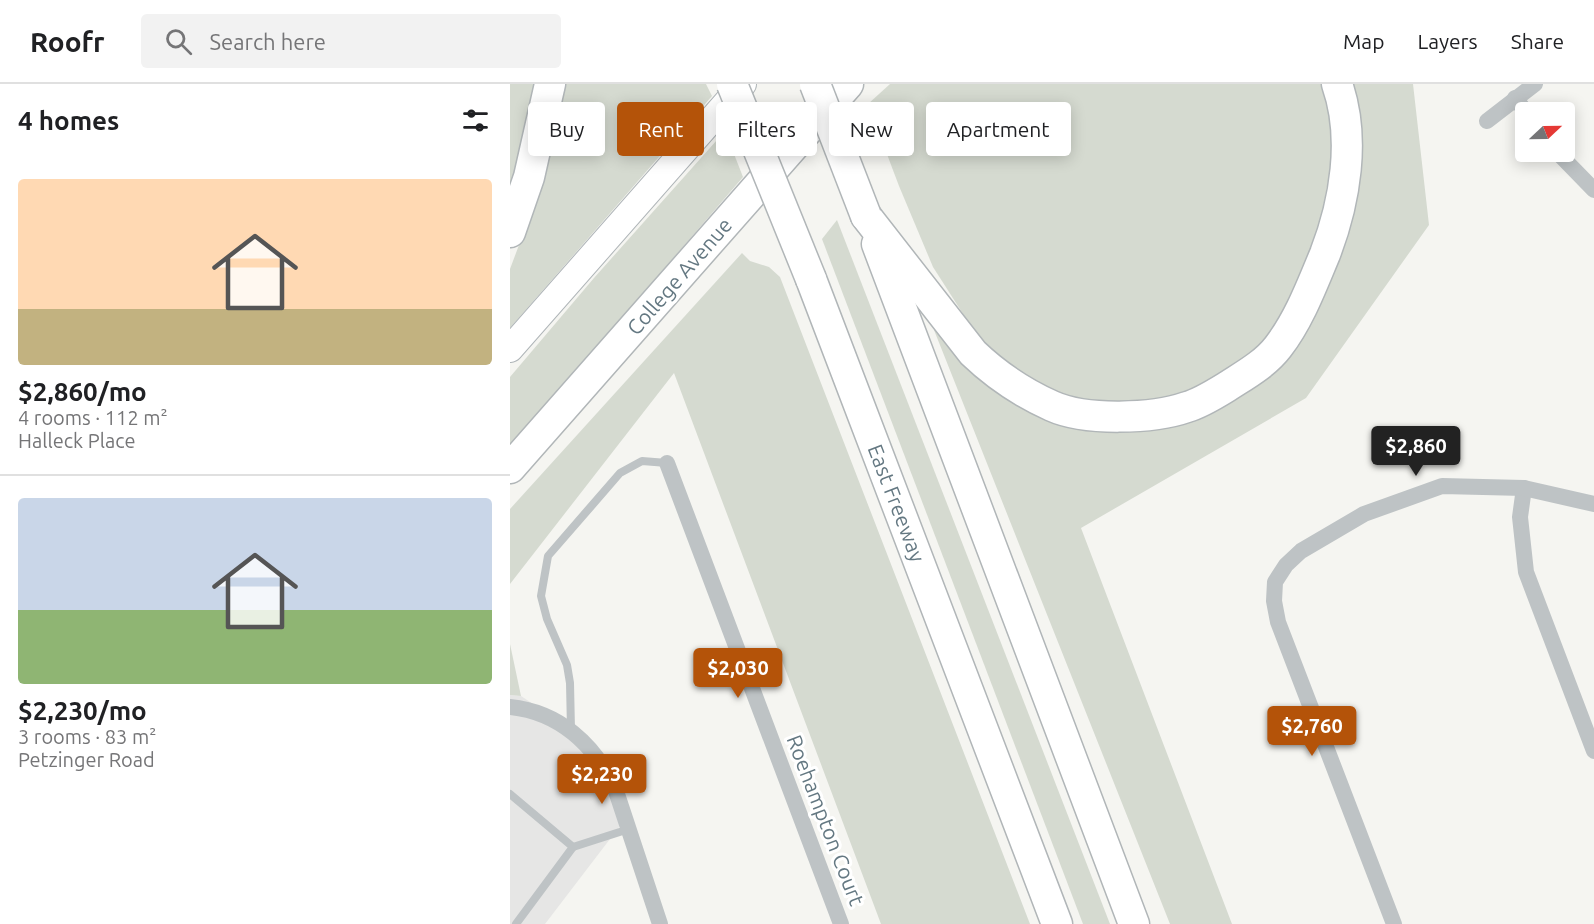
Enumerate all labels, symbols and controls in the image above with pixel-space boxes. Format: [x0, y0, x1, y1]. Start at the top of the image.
search box [141, 14, 561, 68]
icon: search [162, 25, 195, 58]
text: Roofr [30, 26, 105, 57]
text: Search here [210, 29, 326, 54]
text: Map [1343, 29, 1384, 53]
text: Layers [1417, 29, 1478, 53]
text: Share [1511, 29, 1564, 53]
chip: Buy [528, 102, 605, 156]
chip: Rent [617, 102, 704, 156]
chip: Filters [716, 102, 817, 156]
chip: New [829, 102, 914, 156]
chip: Apartment [926, 102, 1071, 156]
north arrow [1515, 102, 1575, 162]
map controls [1515, 102, 1575, 162]
icon: filters [459, 104, 492, 137]
text: 4 homes [18, 106, 119, 135]
street label: College Avenue [622, 213, 736, 339]
icon: home [201, 218, 309, 326]
text: $2,860/mo [18, 377, 147, 406]
text: 4 rooms · 112 m² [18, 406, 168, 429]
pin: $2,860 [1367, 426, 1465, 477]
text: Halleck Place [18, 429, 136, 452]
text: $2,860 [1385, 434, 1447, 457]
street label: East Freeway [864, 441, 930, 565]
icon: home [201, 537, 309, 645]
pin: $2,030 [689, 648, 787, 699]
text: $2,030 [707, 656, 769, 679]
text: $2,230/mo [18, 696, 147, 725]
pin: $2,760 [1263, 706, 1361, 757]
text: $2,760 [1281, 714, 1343, 737]
text: 3 rooms · 83 m² [18, 725, 156, 748]
street label: Roehampton Court [782, 731, 870, 909]
text: Petzinger Road [18, 748, 155, 771]
pin: $2,230 [553, 754, 651, 805]
text: $2,230 [571, 762, 633, 785]

